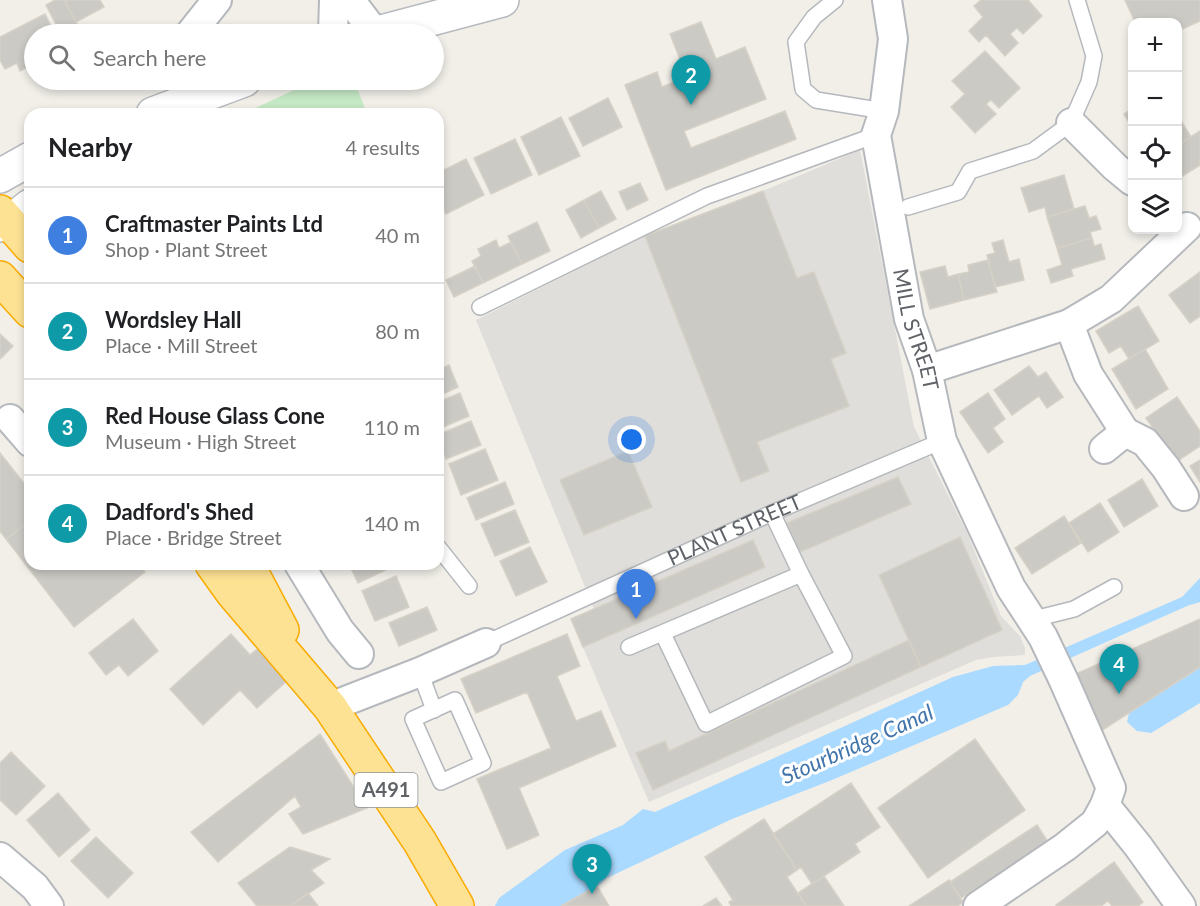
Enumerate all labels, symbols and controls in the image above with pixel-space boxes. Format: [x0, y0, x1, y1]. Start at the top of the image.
map controls [1128, 18, 1182, 234]
button: + [1128, 18, 1182, 72]
search box [24, 24, 444, 90]
icon: search [45, 41, 78, 74]
text: Search here [93, 44, 206, 71]
pin: 2 [672, 56, 710, 105]
button: − [1128, 72, 1182, 126]
button: locate [1128, 126, 1182, 180]
text: Nearby [48, 131, 133, 163]
text: 4 results [345, 135, 420, 159]
button: layers [1128, 180, 1182, 234]
text: Craftmaster Paints Ltd [105, 210, 323, 237]
text: 1 [62, 223, 73, 247]
text: 40 m [375, 223, 420, 247]
text: Shop · Plant Street [105, 237, 267, 261]
street label: MILL STREET [889, 266, 945, 393]
text: Wordsley Hall [105, 306, 242, 333]
text: 2 [62, 319, 73, 343]
text: 80 m [375, 319, 420, 343]
text: Place · Mill Street [105, 333, 257, 357]
text: Red House Glass Cone [105, 402, 325, 429]
text: 3 [62, 415, 73, 439]
text: 110 m [364, 415, 420, 439]
your location [617, 425, 646, 454]
text: Museum · High Street [105, 429, 296, 453]
street label: PLANT STREET [663, 488, 805, 570]
text: Dadford's Shed [105, 498, 254, 525]
text: 4 [62, 511, 73, 535]
text: 140 m [364, 511, 420, 535]
text: Place · Bridge Street [105, 525, 282, 549]
pin: 1 [616, 570, 656, 619]
pin: 4 [1100, 644, 1138, 694]
water label: Stourbridge Canal [777, 698, 937, 789]
road number: A491 [354, 773, 418, 807]
pin: 3 [572, 844, 612, 894]

